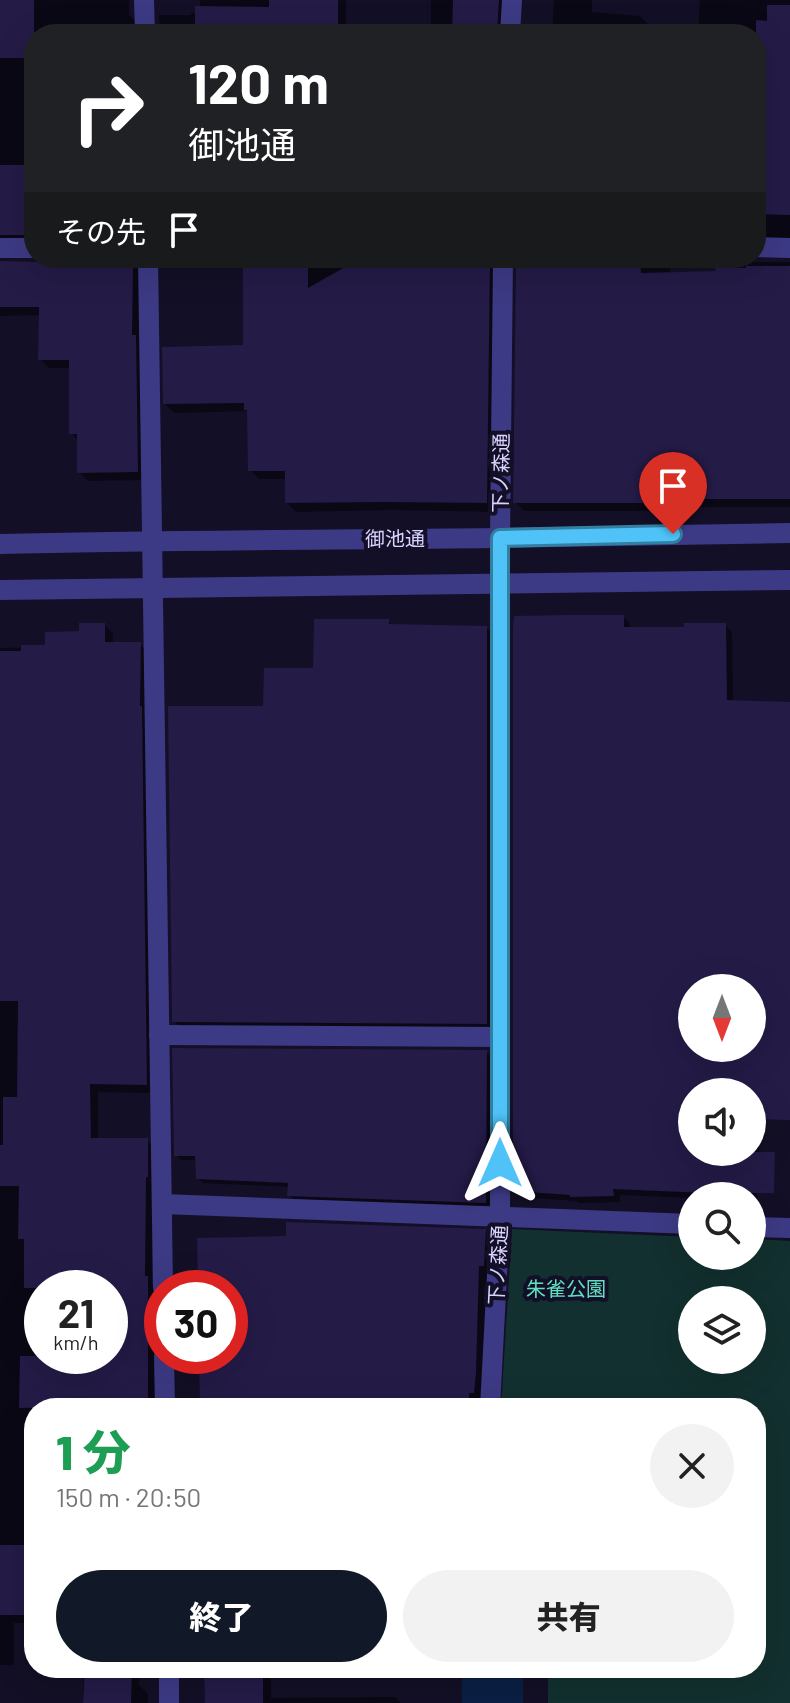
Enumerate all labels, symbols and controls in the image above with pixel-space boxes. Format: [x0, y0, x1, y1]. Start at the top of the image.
text: 120 m [188, 48, 329, 115]
icon: right [56, 56, 160, 160]
text: 御池通 [188, 122, 296, 165]
icon: arrive [162, 208, 206, 252]
text: その先 [56, 213, 146, 249]
street label: 下ノ森通 [487, 433, 513, 513]
pin [639, 452, 707, 534]
icon: arrive [651, 464, 695, 508]
street label: 御池通 [365, 526, 425, 550]
north arrow [678, 974, 766, 1062]
map controls [678, 974, 766, 1374]
button: sound [678, 1078, 766, 1166]
position arrow [458, 1121, 542, 1205]
button: search [678, 1182, 766, 1270]
street label: 下ノ森通 [483, 1224, 511, 1306]
speed limit sign: 30 [144, 1270, 248, 1374]
park label: 朱雀公園 [526, 1276, 606, 1300]
button: layers [678, 1286, 766, 1374]
text: 21 [58, 1288, 94, 1336]
text: km/h [53, 1330, 99, 1354]
text: 1 分 [56, 1422, 131, 1480]
button: close [650, 1424, 734, 1508]
text: 150 m · 20:50 [56, 1481, 201, 1512]
button: 終了 [56, 1570, 387, 1662]
button: 共有 [403, 1570, 734, 1662]

